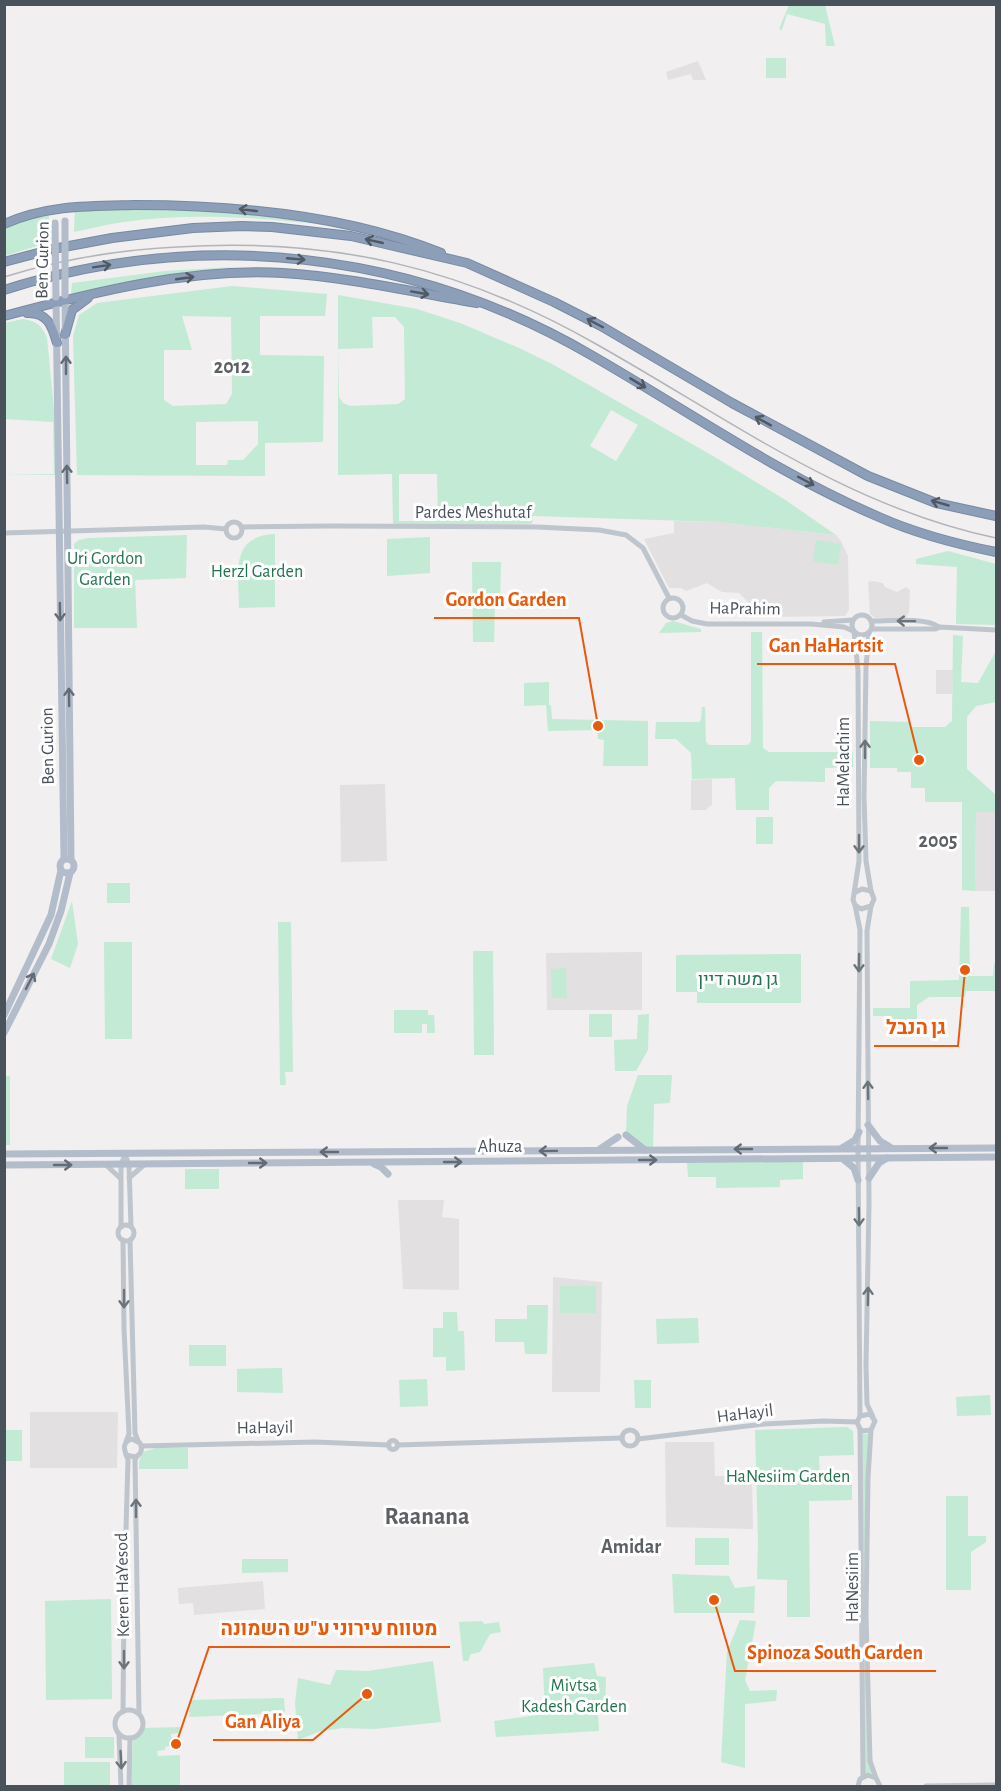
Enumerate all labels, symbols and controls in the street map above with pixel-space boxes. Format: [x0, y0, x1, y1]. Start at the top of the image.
one-way arrow [239, 204, 259, 215]
street label: Ben Gurion [33, 221, 53, 299]
one-way arrow [364, 235, 384, 246]
one-way arrow [286, 254, 306, 265]
one-way arrow [92, 261, 111, 272]
one-way arrow [175, 272, 194, 283]
one-way arrow [410, 288, 430, 299]
one-way arrow [586, 316, 604, 328]
one-way arrow [60, 355, 72, 375]
district label: 2012 [214, 357, 250, 377]
one-way arrow [629, 377, 646, 389]
one-way arrow [755, 414, 772, 426]
one-way arrow [61, 464, 73, 484]
one-way arrow [797, 475, 814, 487]
one-way arrow [930, 497, 949, 508]
street label: Pardes Meshutaf [415, 504, 533, 522]
park label: Uri Gordon Garden [67, 550, 143, 589]
park label: Herzl Garden [211, 563, 303, 581]
callout: Gordon Garden [434, 580, 579, 618]
text: Gordon Garden [446, 590, 567, 610]
street label: HaPrahim [709, 599, 781, 619]
one-way arrow [54, 602, 66, 622]
one-way arrow [896, 615, 916, 627]
callout: Gan HaHartsit [757, 626, 895, 664]
text: Gan HaHartsit [769, 636, 883, 656]
one-way arrow [63, 687, 75, 707]
street label: Ben Gurion [38, 707, 58, 785]
street label: HaMelachim [835, 717, 853, 807]
one-way arrow [859, 740, 871, 760]
district label: 2005 [919, 831, 957, 851]
one-way arrow [853, 834, 865, 854]
one-way arrow [853, 952, 865, 972]
park label: גן משה דיין [698, 971, 778, 989]
one-way arrow [25, 972, 37, 990]
callout: גן הנבל [874, 1008, 958, 1046]
text: גן הנבל [886, 1018, 946, 1038]
one-way arrow [862, 1080, 874, 1100]
street label: Ahuza [478, 1138, 522, 1156]
one-way arrow [929, 1142, 949, 1154]
one-way arrow [734, 1143, 754, 1155]
one-way arrow [539, 1145, 559, 1156]
one-way arrow [319, 1146, 339, 1158]
one-way arrow [637, 1154, 657, 1166]
one-way arrow [442, 1156, 462, 1168]
one-way arrow [247, 1157, 267, 1169]
one-way arrow [52, 1159, 72, 1171]
one-way arrow [853, 1206, 865, 1226]
one-way arrow [862, 1287, 873, 1307]
one-way arrow [118, 1288, 129, 1308]
street label: HaHayil [716, 1402, 774, 1426]
street label: HaHayil [236, 1419, 294, 1437]
park label: HaNesiim Garden [726, 1468, 850, 1486]
one-way arrow [130, 1499, 141, 1519]
district label: Raanana [384, 1505, 470, 1529]
street label: Keren HaYesod [113, 1532, 133, 1638]
district label: Amidar [601, 1537, 661, 1557]
street label: HaNesiim [844, 1552, 862, 1622]
callout: מטווח עירוני ע"ש השמונה [209, 1609, 450, 1647]
text: מטווח עירוני ע"ש השמונה [221, 1619, 437, 1639]
callout: Spinoza South Garden [735, 1633, 936, 1671]
text: Spinoza South Garden [747, 1643, 923, 1663]
one-way arrow [118, 1650, 130, 1670]
park label: Mivtsa Kadesh Garden [521, 1677, 627, 1716]
callout: Gan Aliya [213, 1702, 313, 1740]
text: Gan Aliya [225, 1712, 301, 1732]
one-way arrow [115, 1750, 126, 1770]

